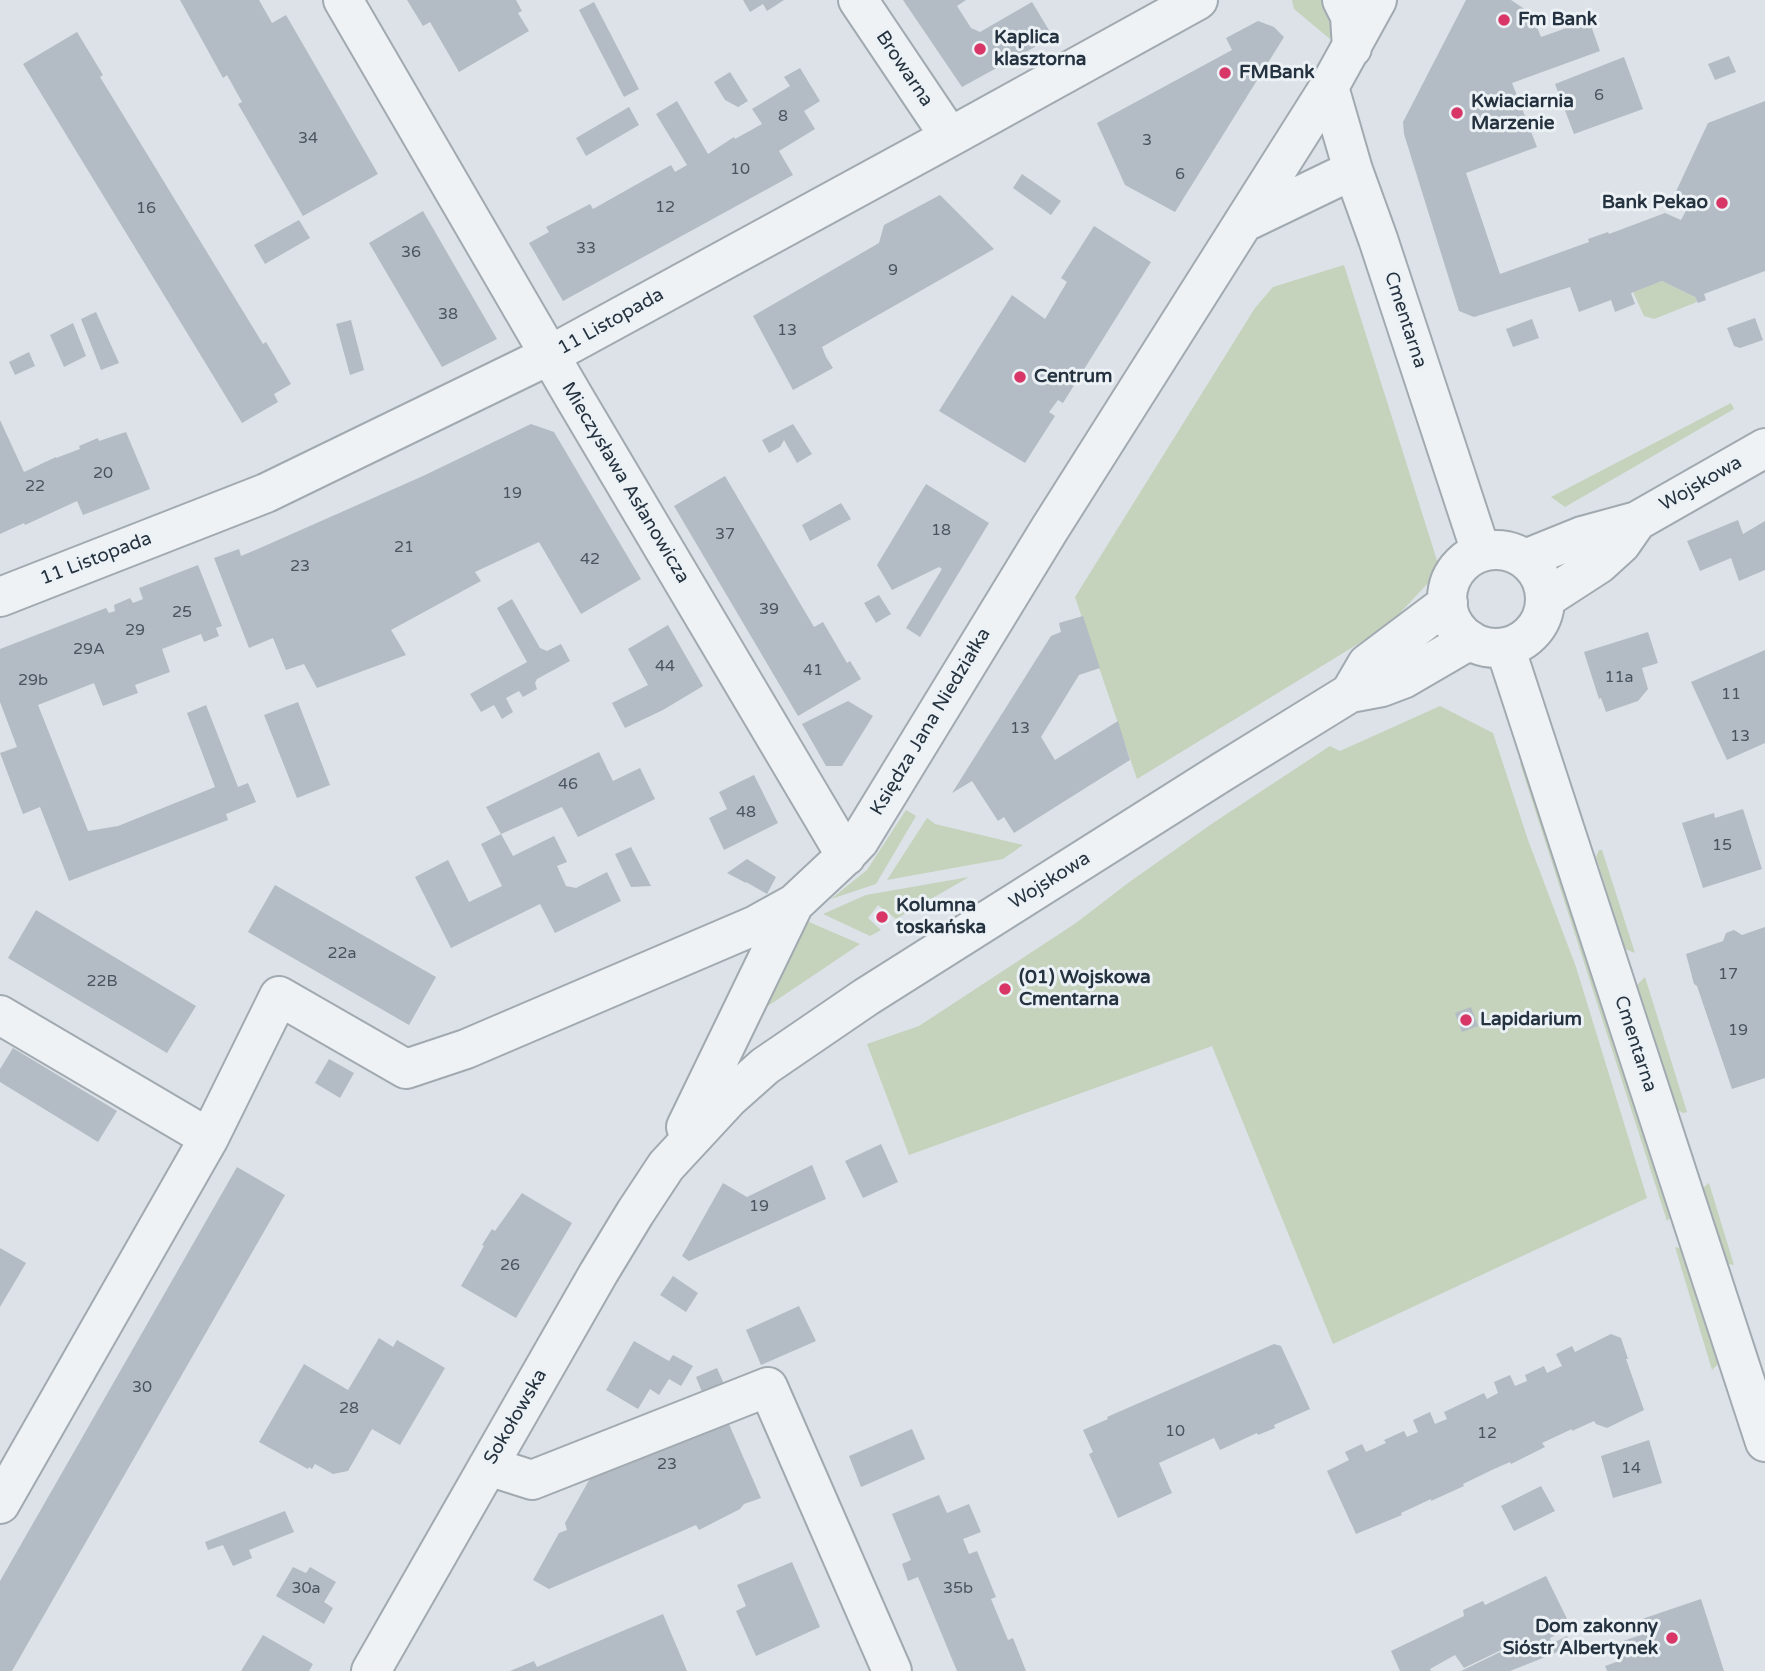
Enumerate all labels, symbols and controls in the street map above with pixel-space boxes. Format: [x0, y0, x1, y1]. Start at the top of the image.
place label: Fm Bank [1518, 9, 1597, 31]
marker: Fm Bank [1496, 12, 1512, 28]
street label: Browarna [870, 27, 938, 111]
place label: Kaplica klasztorna [994, 27, 1087, 71]
marker: Kaplica klasztorna [972, 41, 988, 57]
place label: FMBank [1239, 62, 1315, 84]
marker: FMBank [1217, 65, 1233, 81]
house number: 6 [1594, 86, 1604, 106]
place label: Kwiaciarnia Marzenie [1471, 91, 1574, 135]
marker: Kwiaciarnia Marzenie [1449, 105, 1465, 121]
house number: 8 [778, 107, 788, 127]
house number: 34 [298, 129, 318, 149]
house number: 3 [1142, 131, 1152, 151]
house number: 10 [730, 160, 750, 180]
house number: 6 [1175, 165, 1185, 185]
place label: Bank Pekao [1602, 192, 1708, 214]
marker: Bank Pekao [1714, 195, 1730, 211]
house number: 12 [655, 198, 675, 218]
house number: 16 [136, 199, 156, 219]
house number: 33 [576, 239, 596, 259]
house number: 36 [401, 243, 421, 263]
house number: 9 [888, 261, 898, 281]
street label: Cmentarna [1379, 269, 1431, 371]
street label: 11 Listopada [554, 284, 668, 360]
house number: 38 [438, 305, 458, 325]
house number: 13 [777, 321, 797, 341]
place label: Centrum [1034, 366, 1113, 388]
marker: Centrum [1012, 369, 1028, 385]
street label: Mieczysława Asłanowicza [556, 378, 694, 588]
street label: Wojskowa [1656, 451, 1746, 517]
house number: 20 [93, 464, 113, 484]
house number: 22 [25, 477, 45, 497]
house number: 19 [502, 484, 522, 504]
house number: 18 [931, 521, 951, 541]
house number: 37 [715, 525, 735, 545]
street label: 11 Listopada [37, 527, 155, 591]
house number: 21 [394, 538, 414, 558]
house number: 42 [580, 550, 600, 570]
house number: 23 [290, 557, 310, 577]
house number: 39 [759, 600, 779, 620]
house number: 25 [172, 603, 192, 623]
house number: 29 [125, 621, 145, 641]
street label: Księdza Jana Niedziałka [866, 624, 996, 820]
house number: 29A [73, 640, 105, 660]
house number: 44 [655, 657, 675, 677]
house number: 41 [803, 661, 823, 681]
house number: 11a [1604, 668, 1634, 688]
house number: 29b [18, 671, 48, 691]
house number: 11 [1721, 685, 1741, 705]
house number: 13 [1010, 719, 1030, 739]
house number: 13 [1730, 727, 1750, 747]
house number: 46 [558, 775, 578, 795]
house number: 48 [736, 803, 756, 823]
house number: 15 [1712, 836, 1732, 856]
street label: Wojskowa [1005, 847, 1095, 915]
place label: Kolumna toskańska [896, 895, 986, 939]
marker: Kolumna toskańska [874, 909, 890, 925]
house number: 22a [327, 944, 357, 964]
house number: 17 [1718, 965, 1738, 985]
place label: (01) Wojskowa Cmentarna [1019, 967, 1151, 1011]
house number: 22B [86, 972, 118, 992]
marker: (01) Wojskowa Cmentarna [997, 981, 1013, 997]
street label: Cmentarna [1609, 993, 1661, 1095]
place label: Lapidarium [1480, 1009, 1582, 1031]
marker: Lapidarium [1458, 1012, 1474, 1028]
house number: 19 [1728, 1021, 1748, 1041]
house number: 19 [749, 1197, 769, 1217]
house number: 26 [500, 1256, 520, 1276]
street label: Sokołowska [480, 1365, 552, 1469]
house number: 30 [132, 1378, 152, 1398]
house number: 28 [339, 1399, 359, 1419]
house number: 10 [1165, 1422, 1185, 1442]
house number: 12 [1477, 1424, 1497, 1444]
house number: 23 [657, 1455, 677, 1475]
house number: 14 [1621, 1459, 1641, 1479]
house number: 30a [291, 1579, 321, 1599]
house number: 35b [943, 1579, 973, 1599]
place label: Dom zakonny Sióstr Albertynek [1503, 1616, 1658, 1660]
marker: Dom zakonny Sióstr Albertynek [1664, 1630, 1680, 1646]

